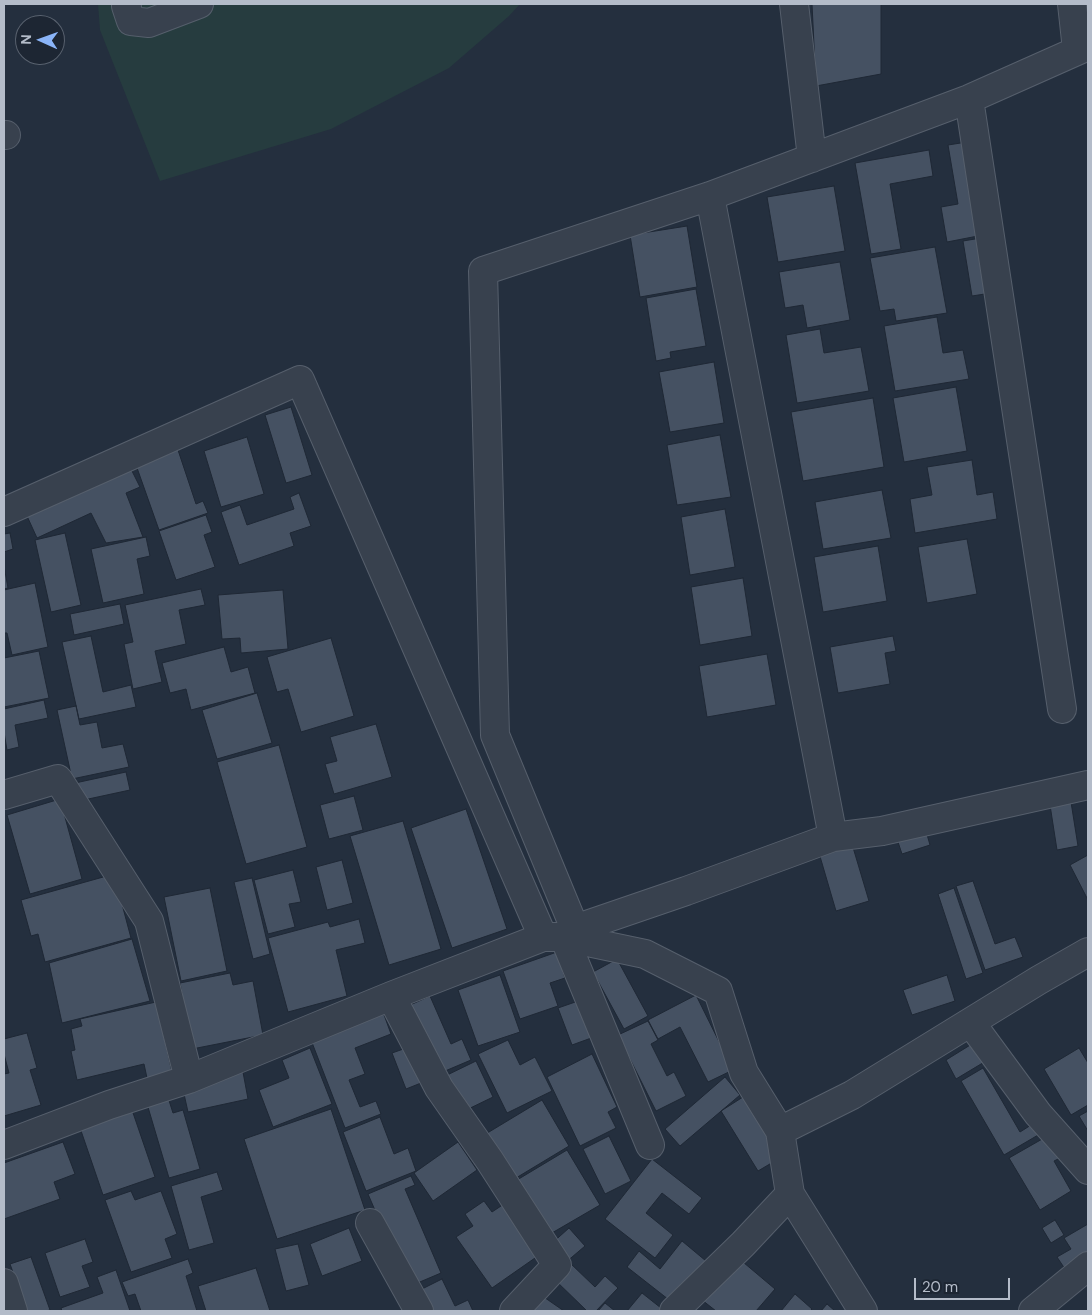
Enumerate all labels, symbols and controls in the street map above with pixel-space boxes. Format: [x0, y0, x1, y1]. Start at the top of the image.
north arrow [15, 15, 65, 65]
text: N [17, 34, 35, 45]
scale bar [917, 1268, 1013, 1300]
text: 20 m [922, 1277, 958, 1297]

